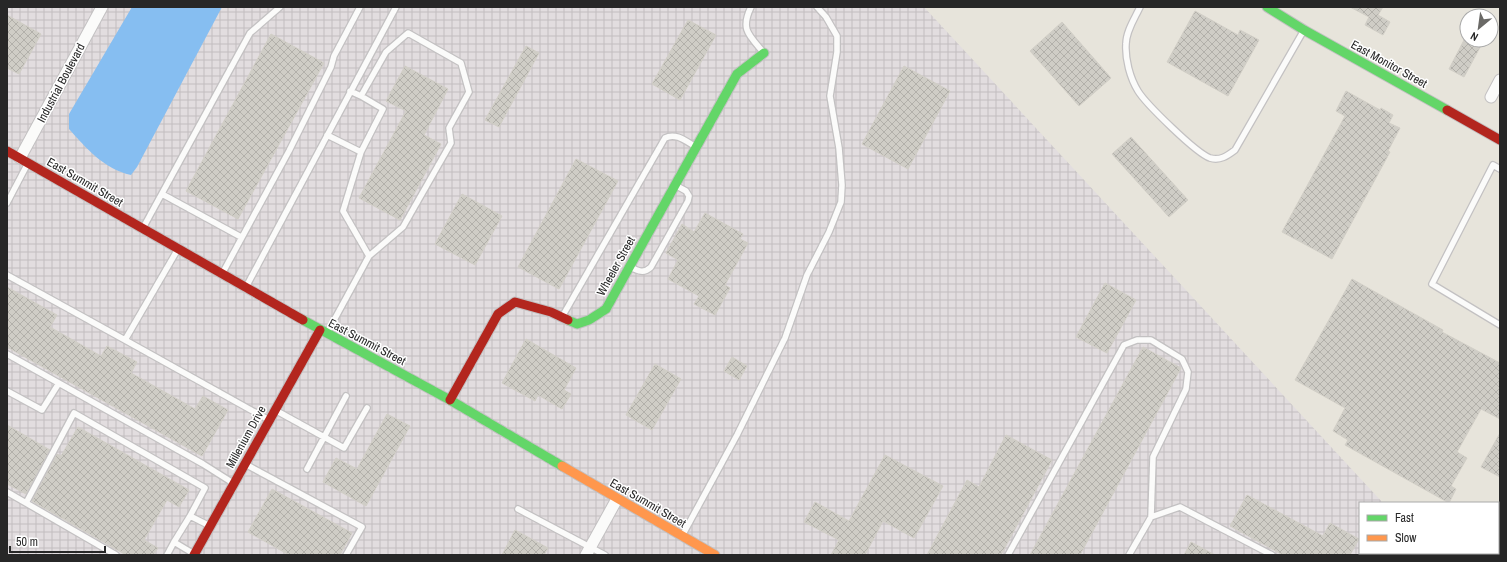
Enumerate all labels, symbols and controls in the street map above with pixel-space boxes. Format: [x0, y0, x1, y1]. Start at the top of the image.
north arrow [1459, 8, 1499, 48]
text: N [1468, 29, 1480, 44]
street label: East Monitor Street [1348, 36, 1430, 92]
street label: Industrial Boulevard [33, 41, 89, 125]
street label: East Summit Street [44, 154, 126, 210]
street label: Wheeler Street [593, 233, 639, 299]
street label: East Summit Street [326, 315, 409, 369]
street label: Millenium Drive [222, 403, 270, 471]
street label: East Summit Street [607, 475, 689, 531]
legend [1359, 502, 1499, 554]
text: Fast [1395, 510, 1414, 526]
scale bar [10, 528, 105, 554]
text: Slow [1395, 530, 1417, 546]
text: 50 m [16, 534, 38, 550]

